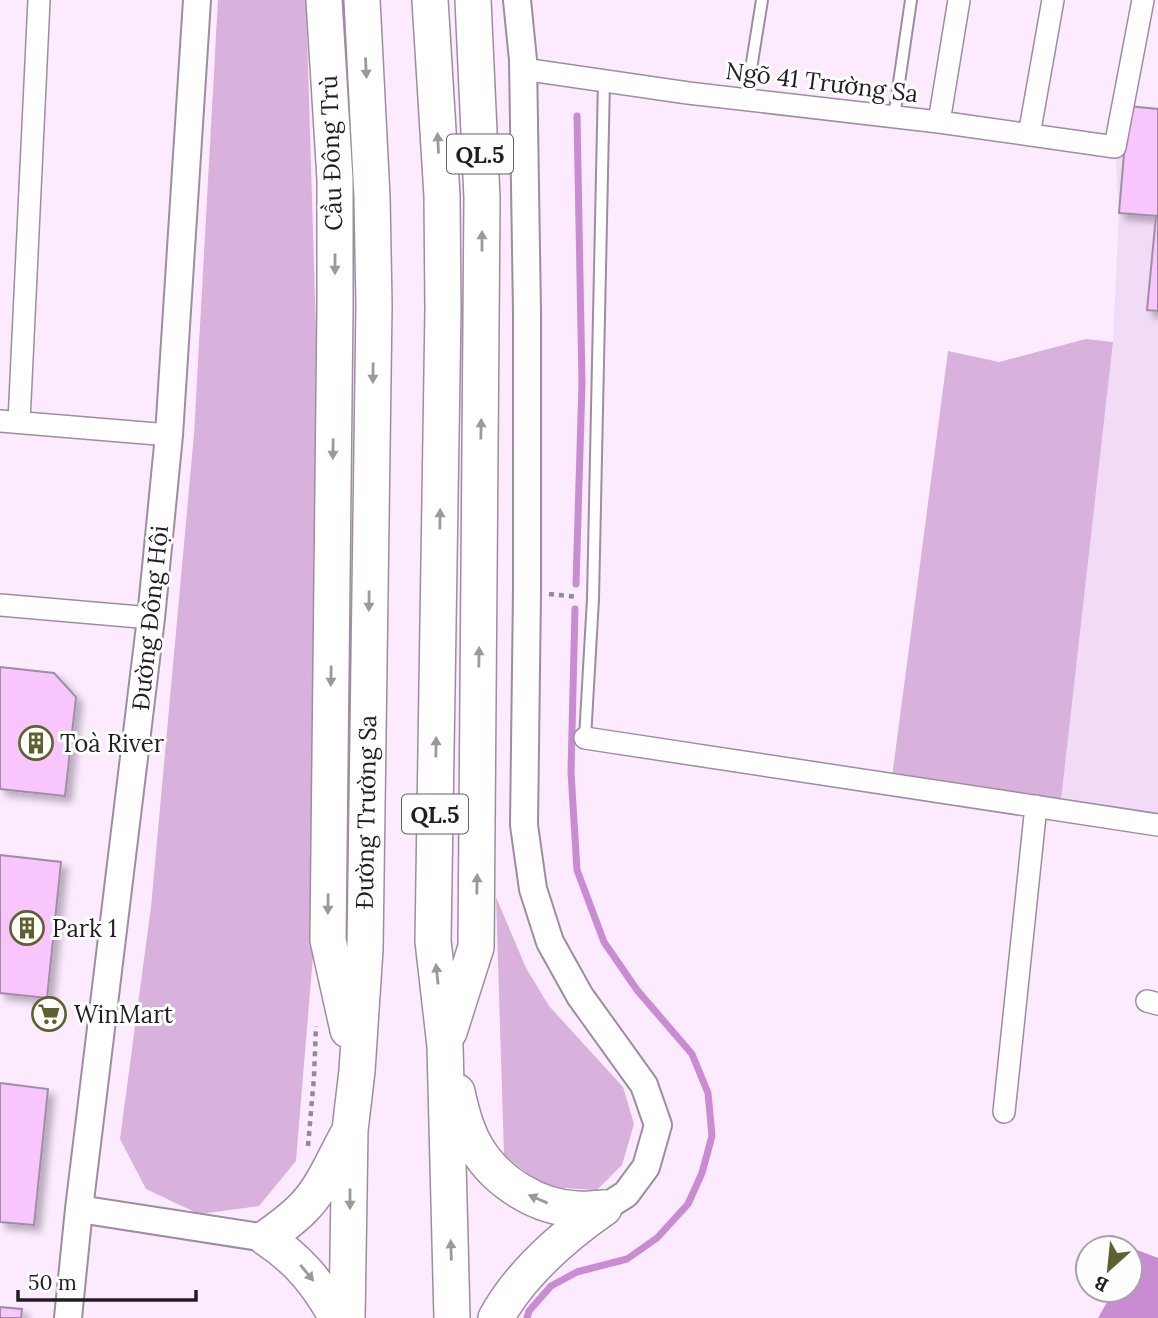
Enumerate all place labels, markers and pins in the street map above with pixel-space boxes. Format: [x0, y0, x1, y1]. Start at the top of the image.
building icon: Toà River [17, 724, 55, 762]
place label: Toà River [60, 728, 165, 759]
building icon: Park 1 [8, 909, 46, 947]
place label: Park 1 [52, 913, 117, 944]
supermarket icon: WinMart [30, 995, 68, 1033]
place label: WinMart [74, 999, 174, 1030]

